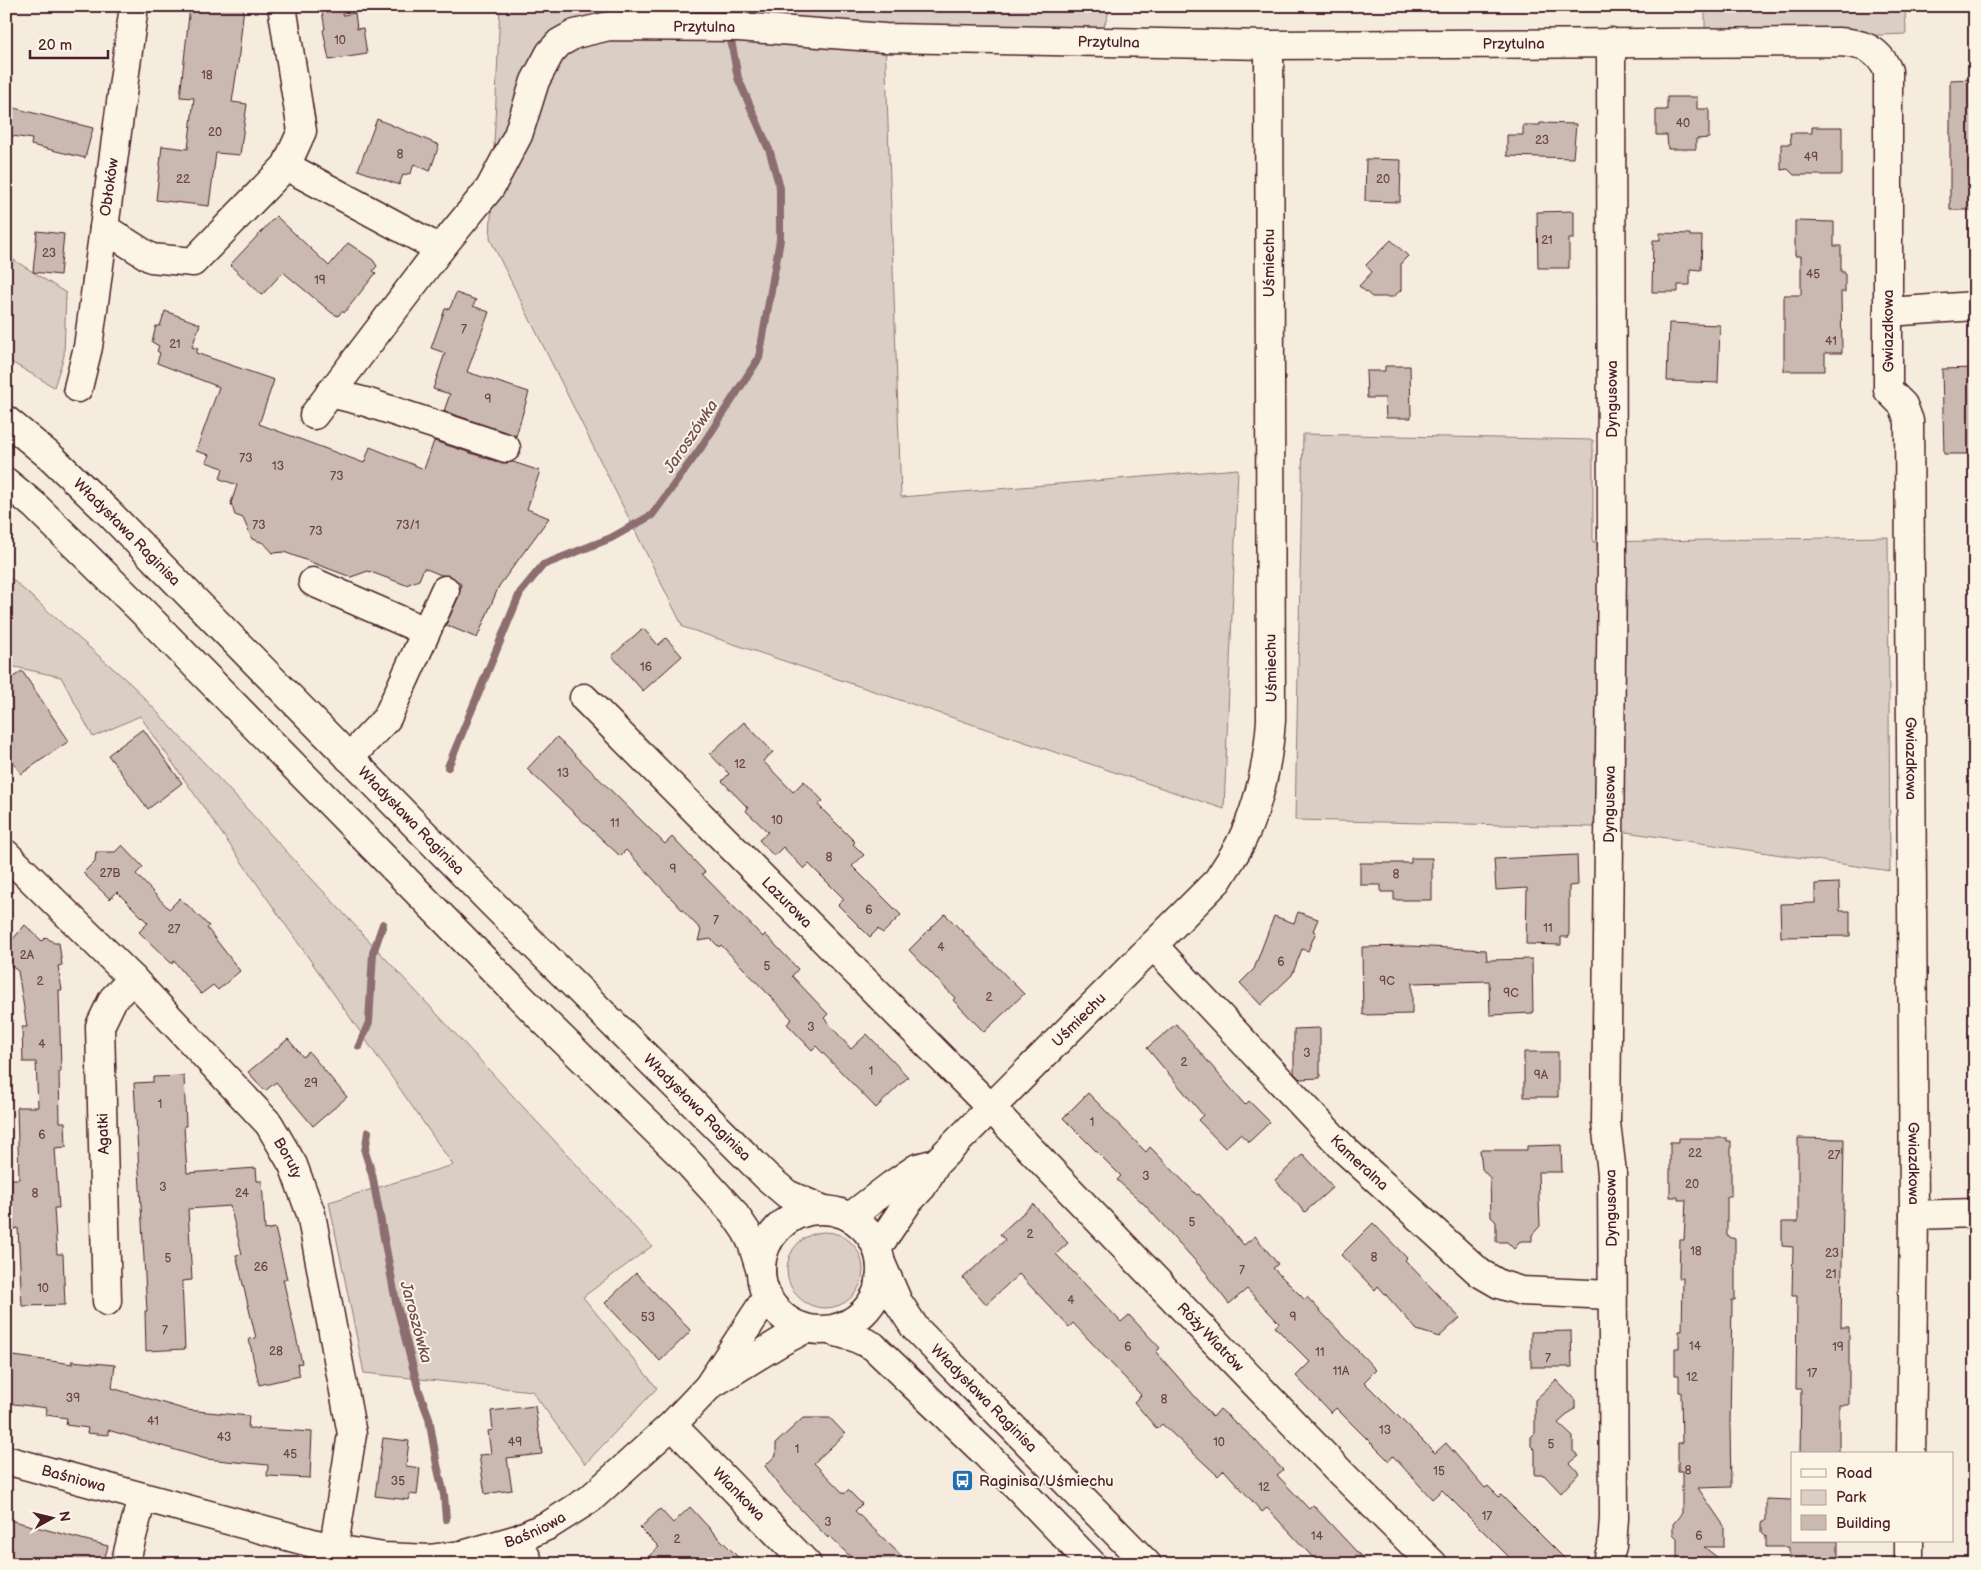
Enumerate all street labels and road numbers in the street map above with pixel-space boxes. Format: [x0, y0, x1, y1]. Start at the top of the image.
street label: Przytulna [673, 17, 735, 37]
street label: Przytulna [1077, 33, 1140, 53]
street label: Przytulna [1482, 35, 1545, 54]
street label: Obłoków [96, 157, 123, 217]
street label: Uśmiechu [1260, 229, 1279, 297]
street label: Gwiazdkowa [1879, 290, 1898, 372]
street label: Dyngusowa [1603, 360, 1622, 438]
street label: Władysława Raginisa [69, 475, 184, 590]
street label: Uśmiechu [1261, 633, 1282, 703]
street label: Gwiazdkowa [1901, 717, 1920, 800]
street label: Władysława Raginisa [353, 763, 468, 879]
street label: Dyngusowa [1600, 765, 1620, 843]
street label: Lazurowa [757, 873, 816, 932]
street label: Uśmiechu [1048, 989, 1110, 1051]
street label: Władysława Raginisa [639, 1050, 755, 1165]
street label: Agatki [93, 1113, 114, 1155]
street label: Gwiazdkowa [1903, 1122, 1923, 1205]
street label: Kameralna [1326, 1131, 1392, 1195]
street label: Boruty [269, 1134, 306, 1181]
street label: Dyngusowa [1601, 1169, 1622, 1247]
street label: Róży Wiatrów [1173, 1299, 1248, 1376]
street label: Władysława Raginisa [926, 1340, 1041, 1457]
street label: Baśniowa [39, 1461, 108, 1497]
street label: Wiankowa [708, 1463, 769, 1525]
street label: Baśniowa [502, 1508, 570, 1553]

